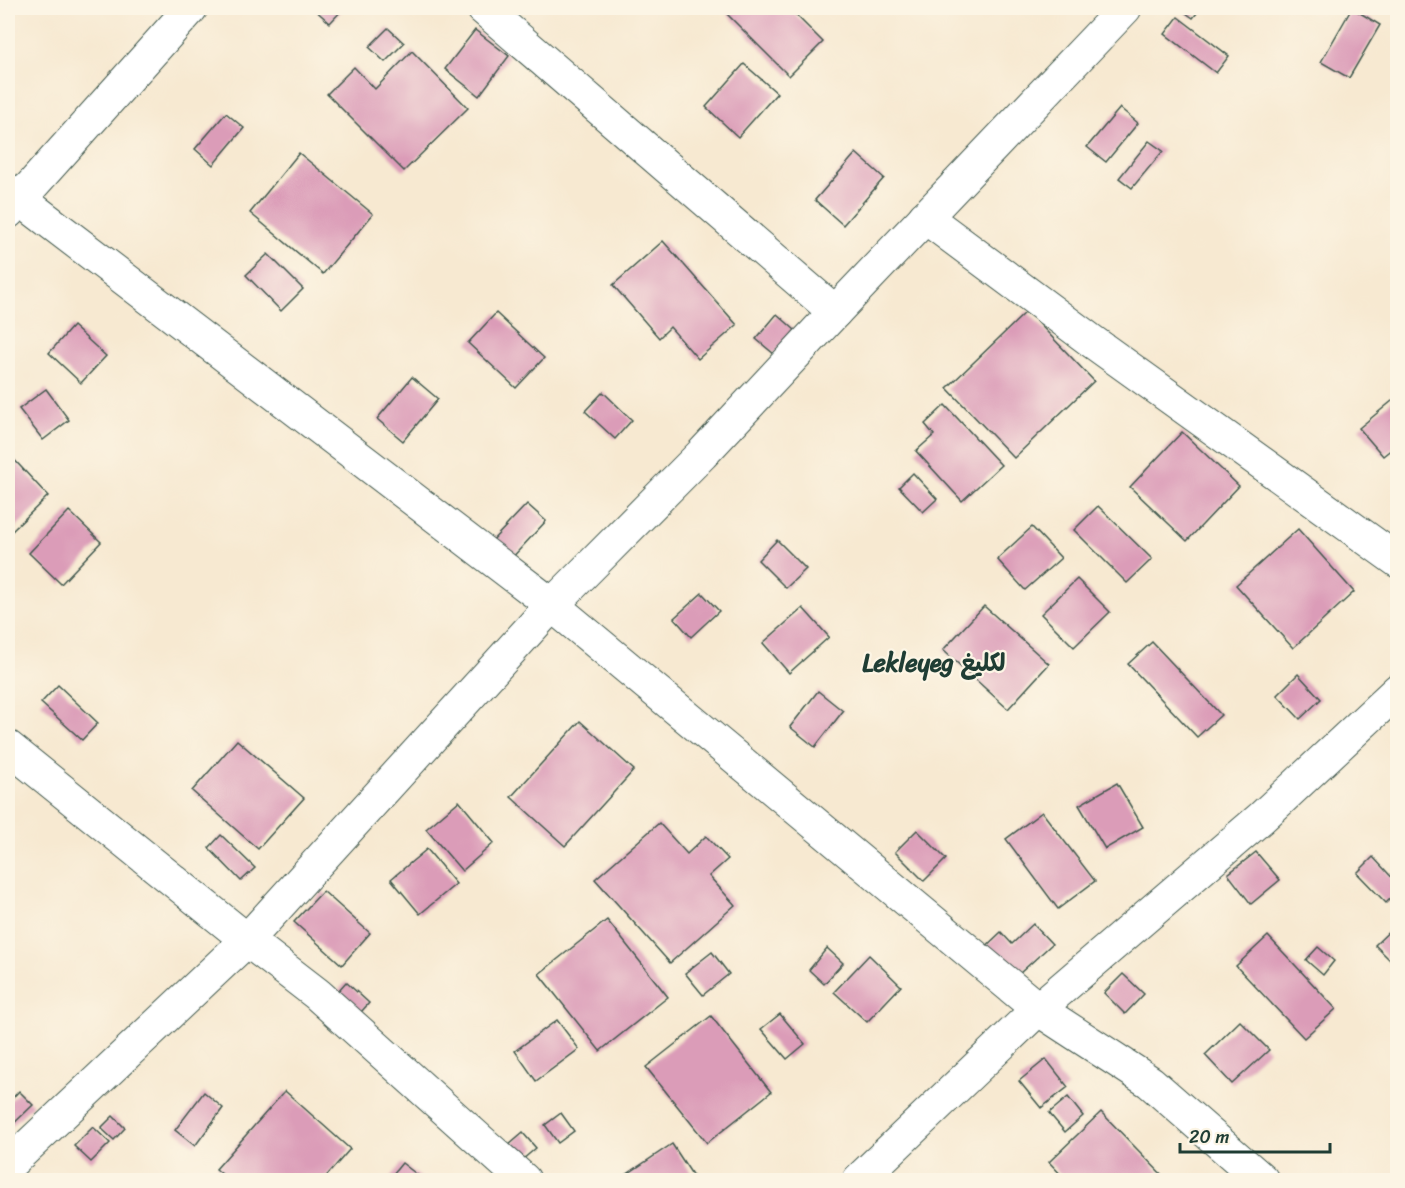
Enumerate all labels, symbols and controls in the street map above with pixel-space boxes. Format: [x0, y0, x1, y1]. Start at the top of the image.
district label: Lekleyeg لكليغ [862, 642, 1006, 684]
scale bar [1180, 1116, 1330, 1154]
text: 20 m [1189, 1121, 1229, 1153]

